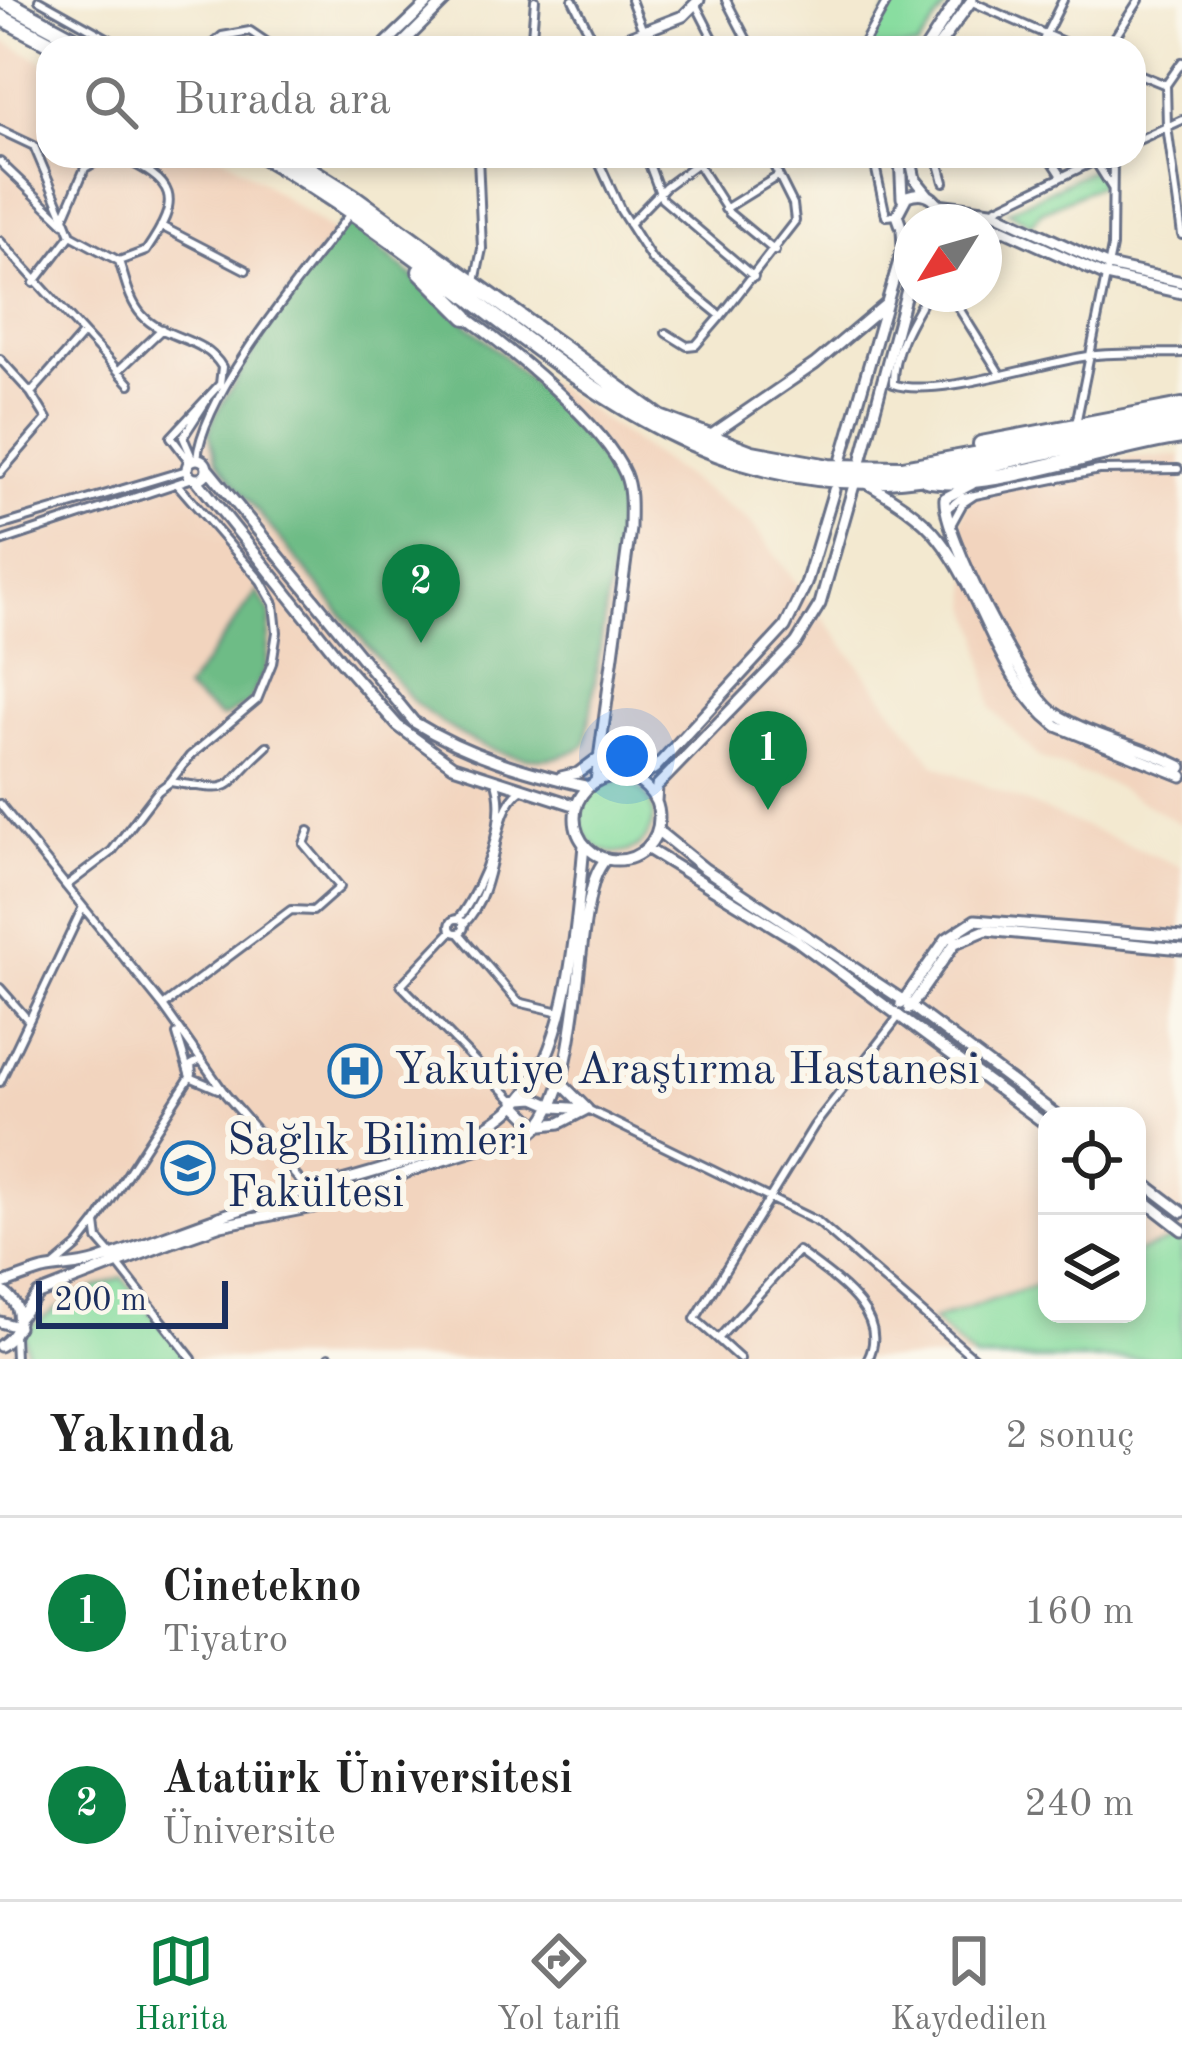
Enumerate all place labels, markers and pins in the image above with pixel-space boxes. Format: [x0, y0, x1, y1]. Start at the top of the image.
pin: 2 [382, 544, 460, 643]
pin: 1 [729, 711, 807, 810]
hospital icon: Yakutiye Araştırma Hastanesi [327, 1043, 383, 1099]
place label: Yakutiye Araştırma Hastanesi [394, 1049, 980, 1094]
place label: Sağlık Bilimleri Fakültesi [227, 1120, 528, 1217]
school or university icon: Sağlık Bilimleri Fakültesi [160, 1140, 216, 1196]

